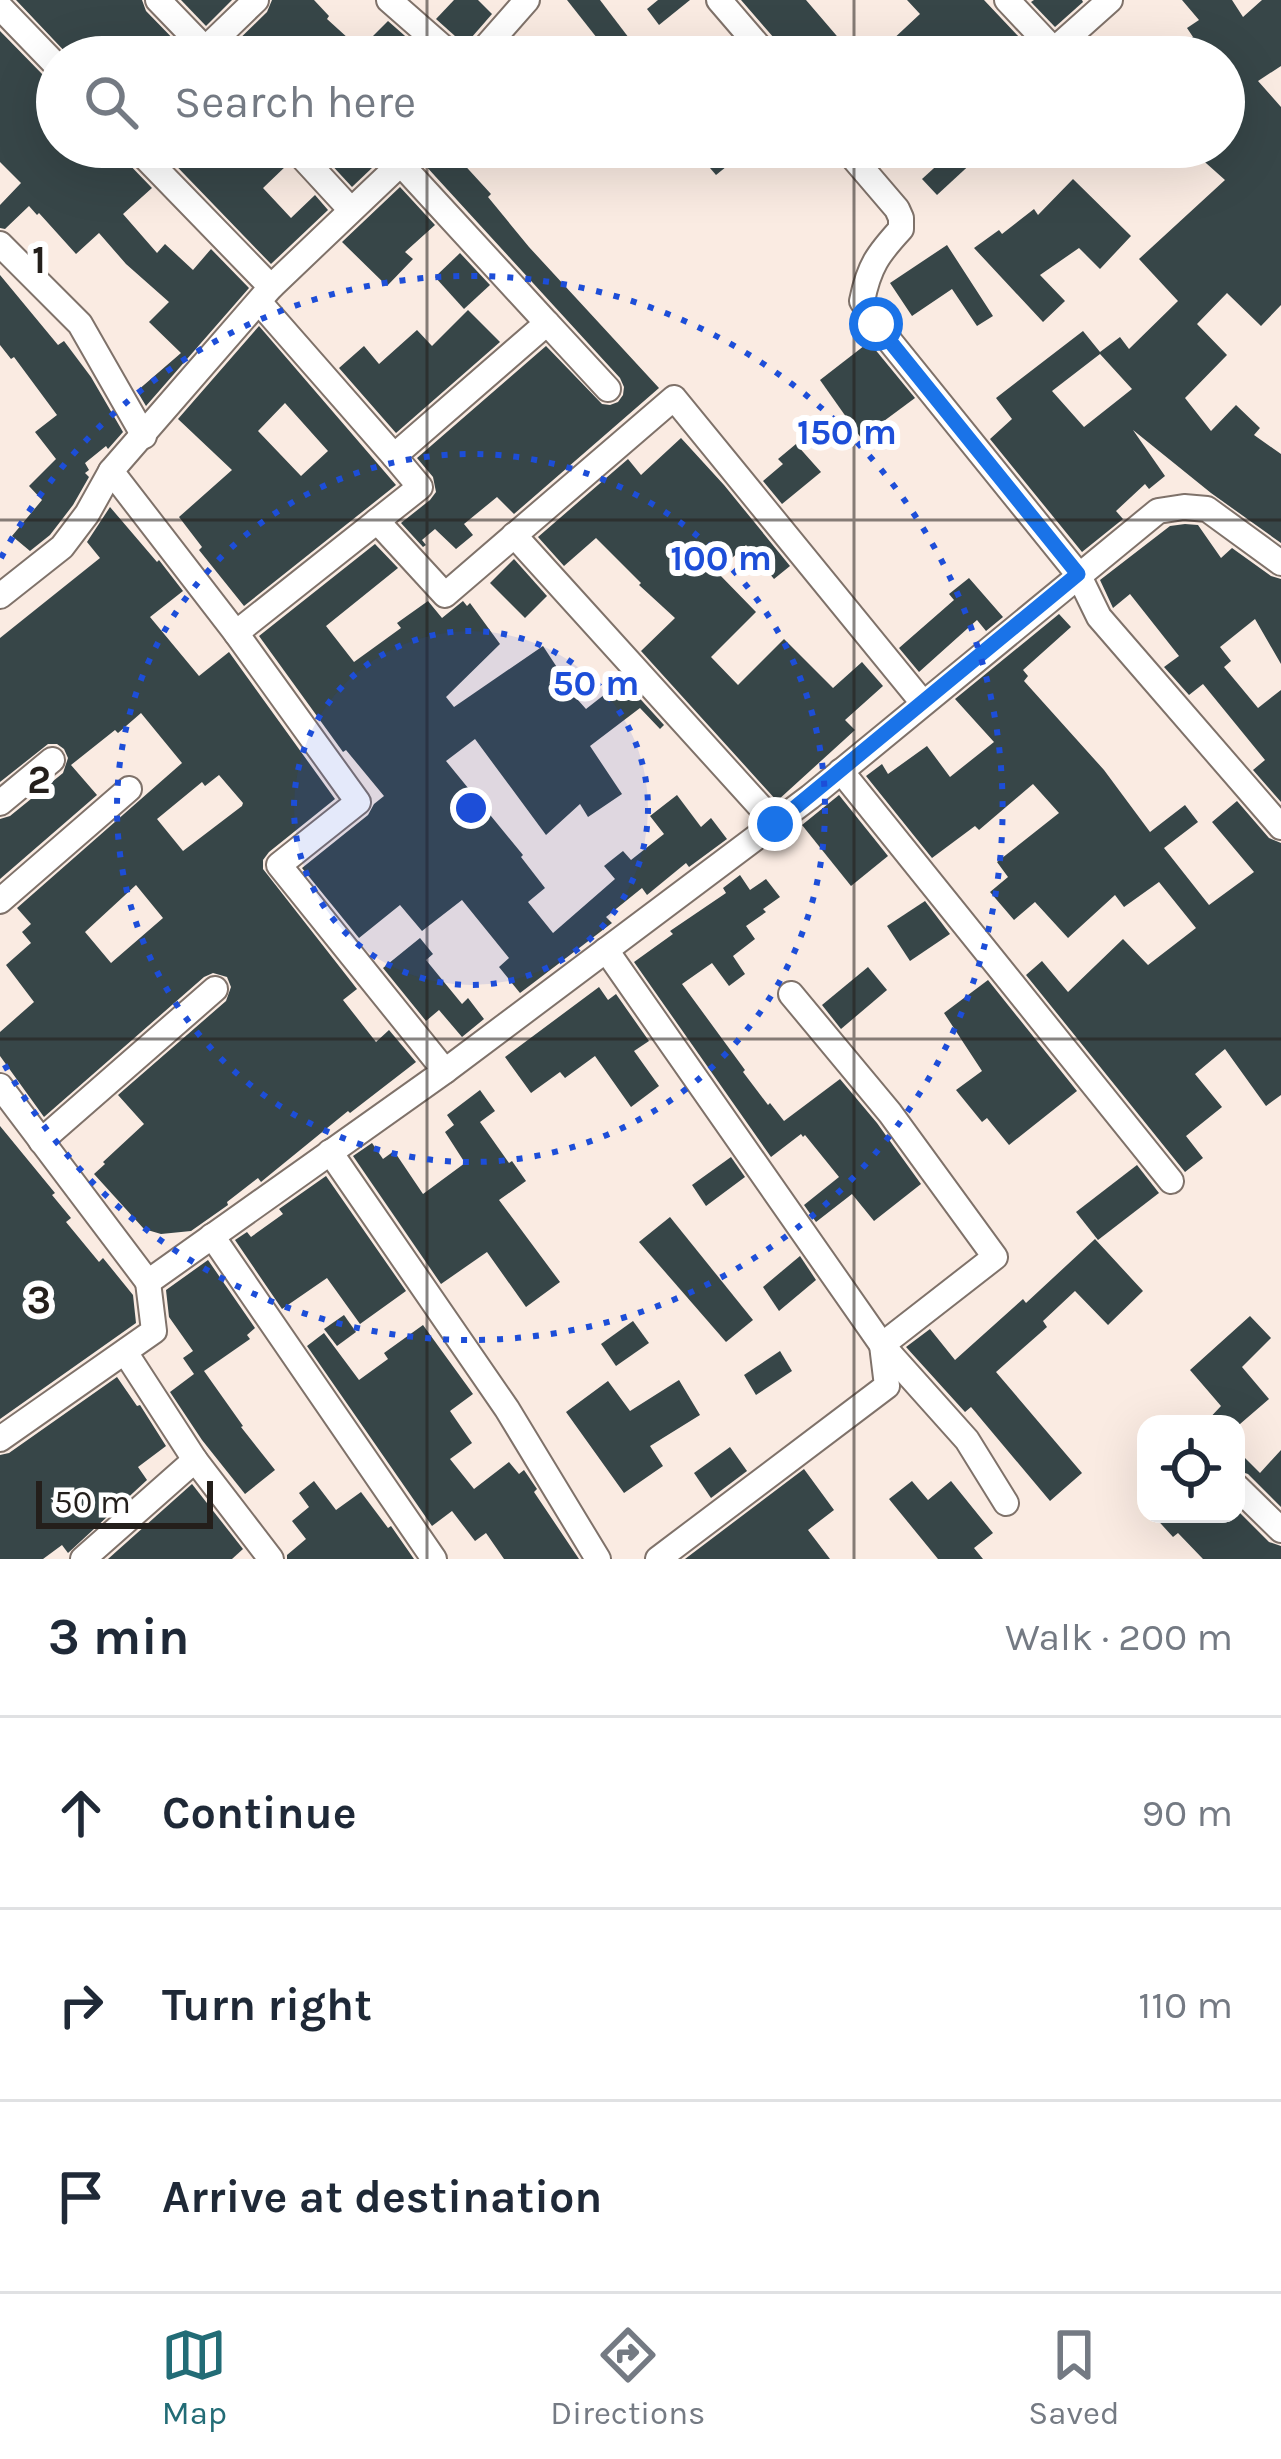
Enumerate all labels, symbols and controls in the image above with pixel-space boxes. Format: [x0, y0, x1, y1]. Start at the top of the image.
search box [36, 36, 1245, 168]
icon: search [78, 69, 144, 135]
text: Search here [174, 76, 416, 128]
text: 1 [32, 237, 46, 283]
route start [849, 297, 903, 351]
text: 150 m [797, 411, 897, 453]
text: 100 m [670, 537, 772, 579]
text: 50 m [553, 662, 640, 704]
text: 2 [27, 757, 51, 803]
centre of rings [450, 787, 492, 829]
route end [748, 797, 802, 851]
text: 3 [27, 1277, 51, 1323]
map controls [1137, 1415, 1245, 1523]
button: locate [1137, 1415, 1245, 1523]
scale bar [36, 1475, 213, 1528]
text: 50 m [54, 1483, 131, 1521]
text: 3 min [48, 1607, 190, 1667]
text: Walk · 200 m [1005, 1614, 1233, 1660]
icon: ahead [48, 1780, 114, 1846]
text: Continue [162, 1787, 357, 1839]
text: 90 m [1141, 1790, 1233, 1836]
icon: right [48, 1972, 114, 2038]
text: Turn right [162, 1979, 372, 2031]
text: 110 m [1138, 1982, 1233, 2028]
icon: arrive [48, 2164, 114, 2230]
text: Arrive at destination [162, 2171, 602, 2223]
tab: Map [161, 2322, 227, 2432]
tab: Directions [550, 2322, 705, 2432]
tab: Saved [1028, 2322, 1120, 2432]

